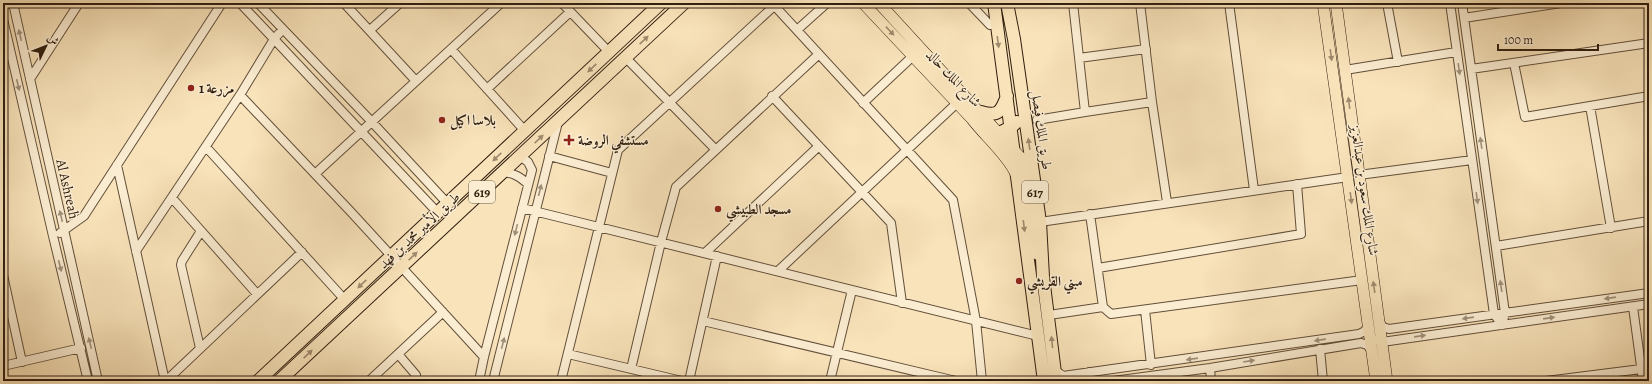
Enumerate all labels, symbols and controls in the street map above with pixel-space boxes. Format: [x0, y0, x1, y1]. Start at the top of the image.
north arrow [26, 26, 66, 66]
scale bar [1498, 26, 1598, 52]
one-way arrow [885, 27, 894, 36]
one-way arrow [16, 29, 22, 41]
text: ش [44, 30, 62, 49]
text: 100 m [1504, 32, 1533, 48]
one-way arrow [638, 36, 649, 45]
one-way arrow [995, 36, 1001, 48]
street label: شارع الملك خالد [920, 45, 985, 113]
one-way arrow [1328, 49, 1334, 62]
one-way arrow [587, 63, 597, 73]
one-way arrow [1456, 63, 1462, 75]
one-way arrow [15, 79, 21, 91]
place label: مزرعة 1 [199, 79, 234, 98]
marker: مزرعة 1 [186, 83, 196, 93]
street label: طريق الملك فيصل [1026, 89, 1056, 171]
one-way arrow [1346, 97, 1352, 109]
place label: بلاسا اكيل [450, 111, 496, 130]
marker: بلاسا اكيل [437, 115, 447, 125]
street label: شارع الملك سعود بن عبدالعزيز [1344, 121, 1383, 257]
place label: مستشفي الروضة [578, 131, 649, 154]
marker: مستشفي الروضة [563, 134, 575, 146]
one-way arrow [534, 135, 543, 144]
one-way arrow [1478, 137, 1484, 150]
one-way arrow [1026, 138, 1032, 150]
one-way arrow [493, 152, 502, 161]
street label: Al Ashreah [51, 156, 84, 221]
road number: 619 [469, 181, 495, 203]
road number: 617 [1022, 181, 1048, 203]
one-way arrow [538, 183, 544, 196]
street label: طريق الأمير محمد بن فهد [374, 187, 464, 273]
one-way arrow [1348, 192, 1354, 204]
one-way arrow [1474, 192, 1480, 204]
place label: مسجد الطبيشي [726, 200, 791, 223]
marker: مسجد الطبيشي [713, 204, 723, 214]
one-way arrow [57, 210, 63, 222]
one-way arrow [1021, 220, 1027, 232]
one-way arrow [513, 224, 519, 237]
one-way arrow [408, 252, 418, 261]
one-way arrow [58, 259, 64, 272]
place label: مبني القريشي [1027, 272, 1083, 295]
marker: مبني القريشي [1014, 276, 1024, 286]
one-way arrow [357, 280, 367, 289]
one-way arrow [1498, 280, 1504, 292]
one-way arrow [1371, 281, 1377, 293]
one-way arrow [1604, 295, 1616, 301]
one-way arrow [1462, 315, 1474, 321]
one-way arrow [1543, 315, 1555, 321]
one-way arrow [1414, 333, 1426, 339]
one-way arrow [1048, 336, 1055, 348]
one-way arrow [86, 337, 92, 349]
one-way arrow [500, 337, 506, 349]
one-way arrow [1314, 337, 1326, 343]
one-way arrow [302, 350, 313, 359]
one-way arrow [1185, 356, 1198, 362]
one-way arrow [1243, 358, 1255, 364]

